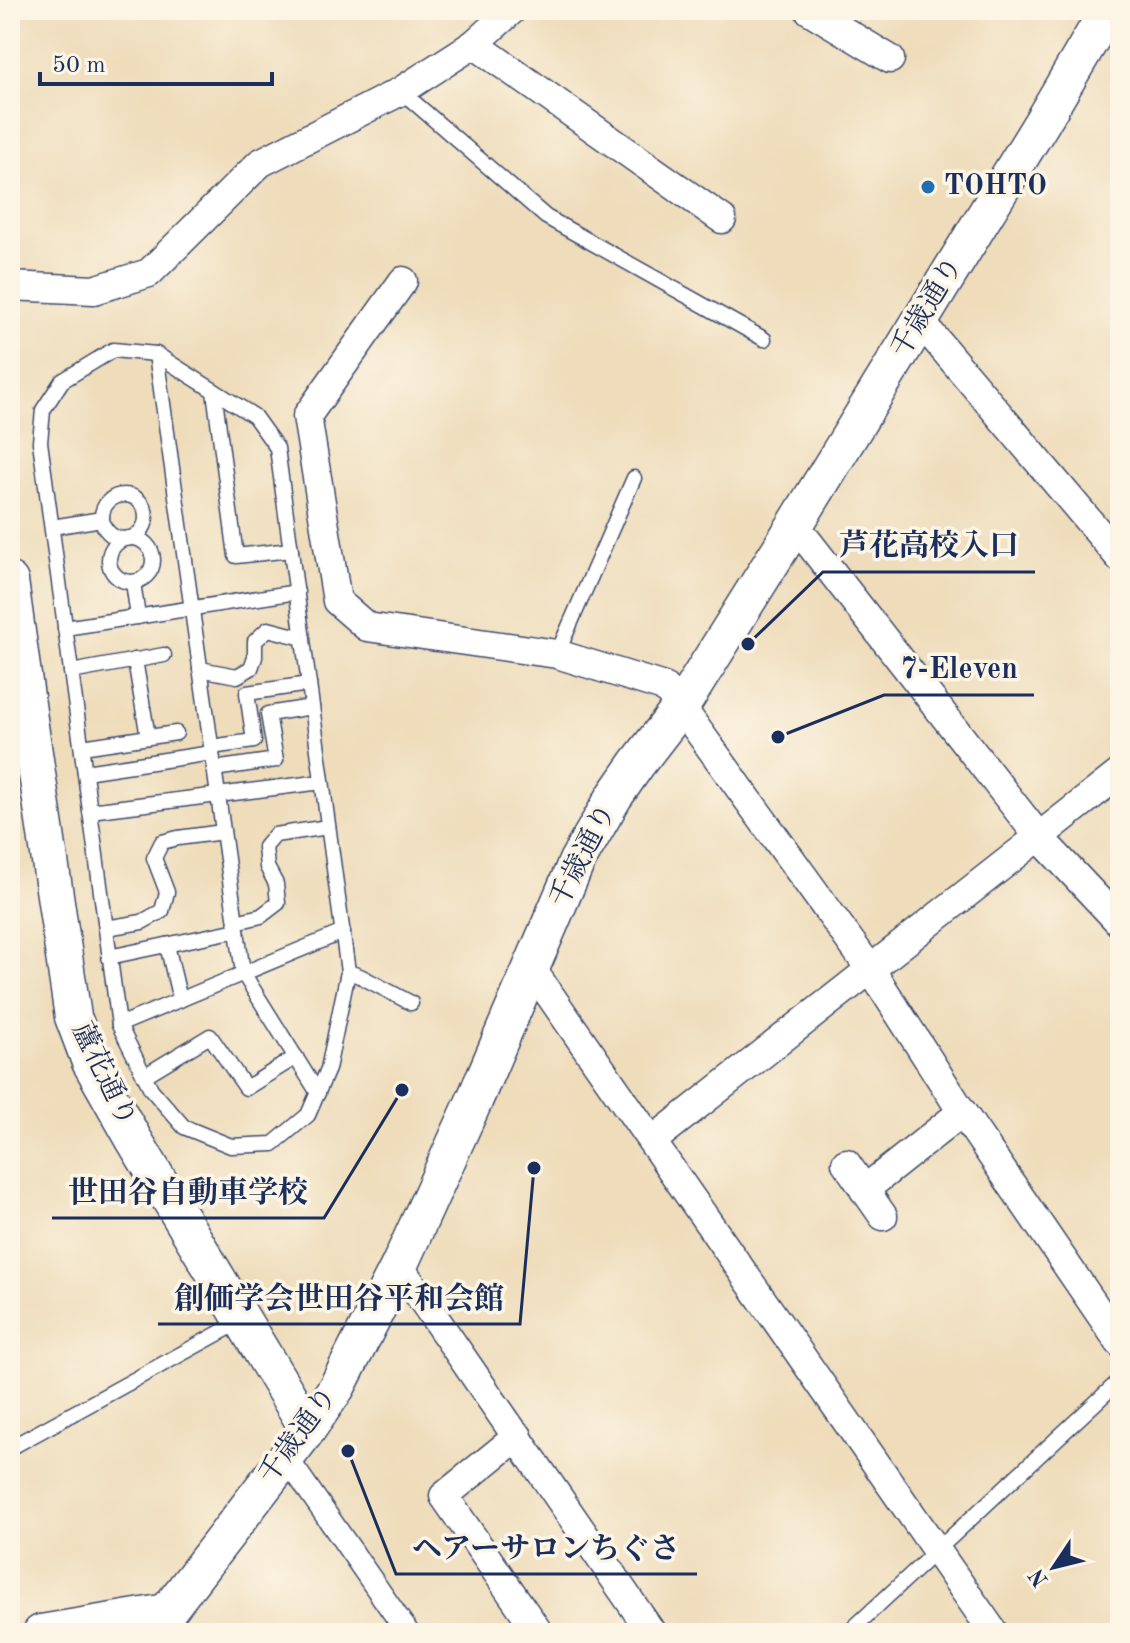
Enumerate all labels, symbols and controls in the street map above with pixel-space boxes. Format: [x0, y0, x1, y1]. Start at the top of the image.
scale bar [40, 36, 272, 86]
text: 50 m [52, 54, 106, 78]
place label: TOHTO [944, 173, 1047, 201]
marker: TOHTO [919, 178, 937, 196]
street label: 千歳通り [885, 251, 969, 363]
callout: 芦花高校入口 [823, 518, 1035, 572]
text: 芦花高校入口 [839, 529, 1019, 562]
callout: 7-Eleven [884, 641, 1034, 695]
text: 7-Eleven [900, 655, 1018, 685]
street label: 千歳通り [543, 798, 622, 912]
street label: 蘆花通り [66, 1017, 143, 1131]
callout: 世田谷自動車学校 [52, 1164, 324, 1218]
text: 世田谷自動車学校 [68, 1176, 308, 1209]
callout: 創価学会世田谷平和会館 [158, 1270, 520, 1324]
text: 創価学会世田谷平和会館 [174, 1282, 504, 1315]
street label: 千歳通り [252, 1381, 343, 1490]
callout: ヘアーサロンちぐさ [396, 1520, 697, 1574]
north arrow [1014, 1527, 1094, 1607]
text: ヘアーサロンちぐさ [412, 1533, 680, 1565]
text: N [1025, 1564, 1053, 1591]

